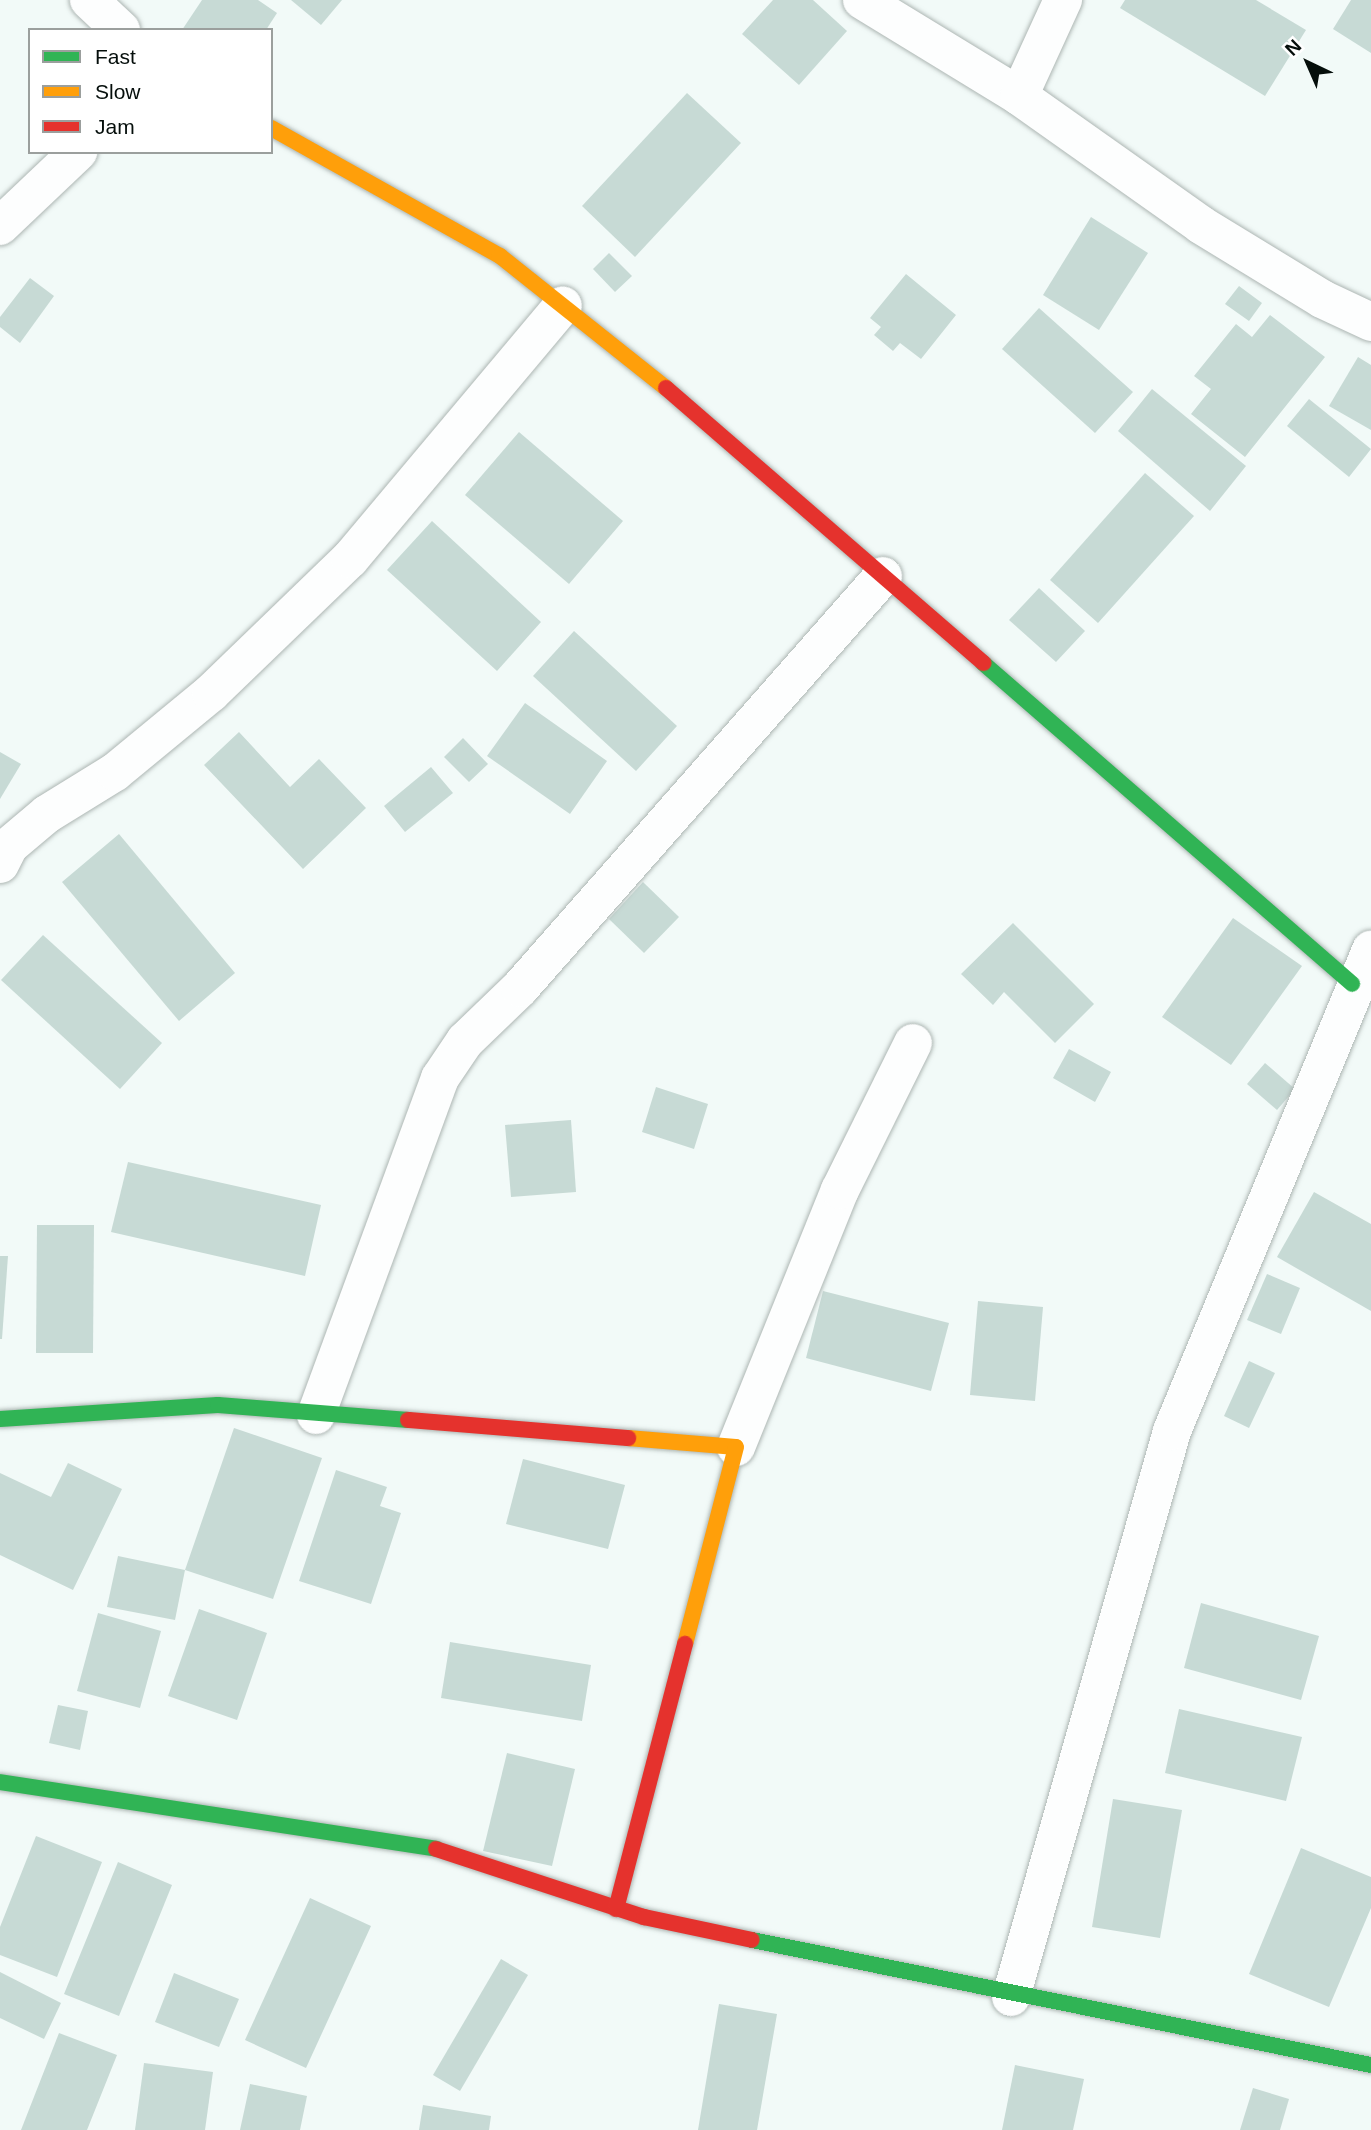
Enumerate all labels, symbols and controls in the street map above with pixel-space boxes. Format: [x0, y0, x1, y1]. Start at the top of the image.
legend [28, 28, 273, 154]
north arrow [1273, 28, 1343, 98]
text: N [1281, 35, 1305, 60]
text: Fast [95, 45, 136, 68]
text: Slow [95, 80, 141, 103]
text: Jam [95, 115, 135, 138]

